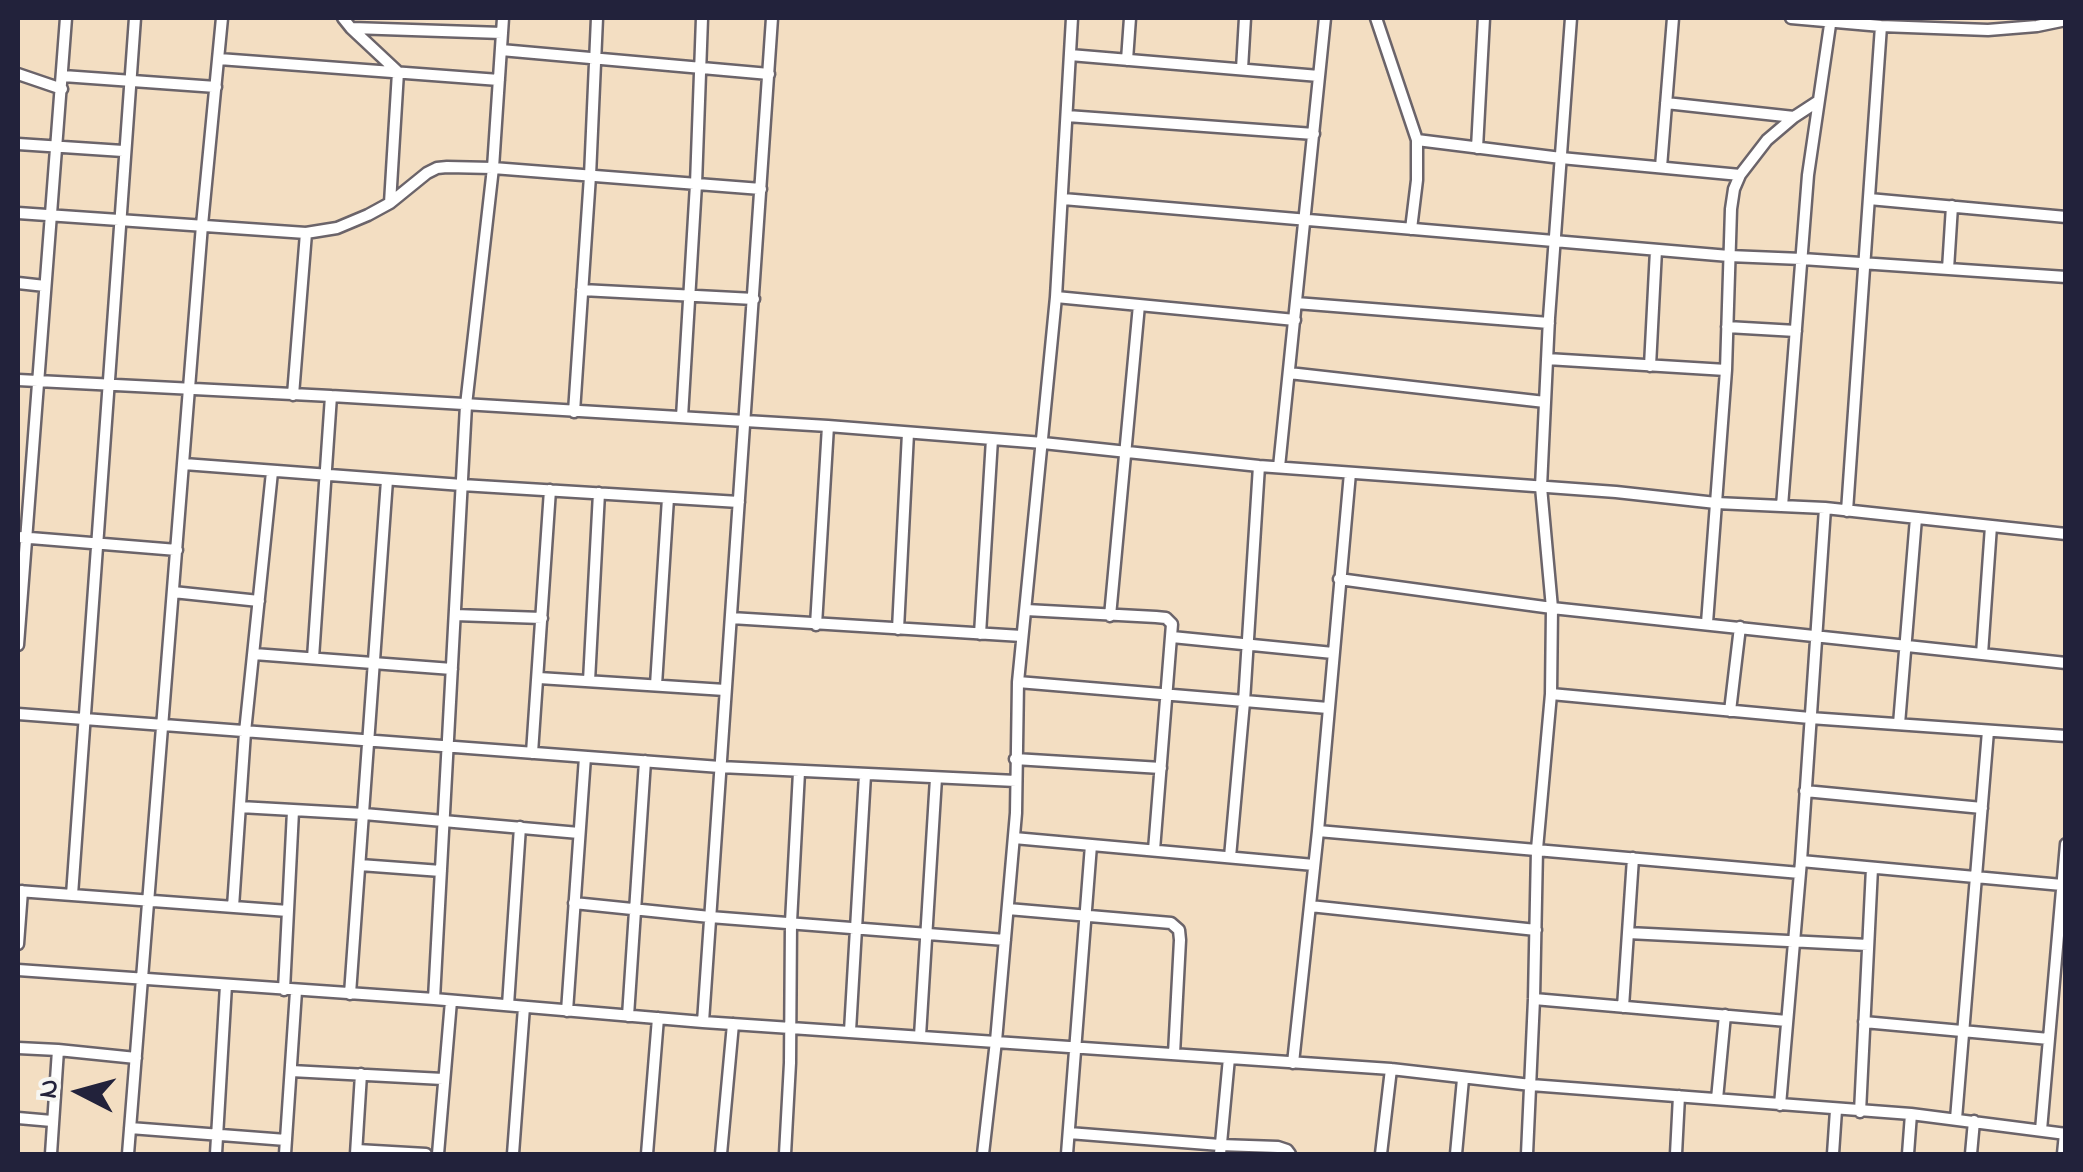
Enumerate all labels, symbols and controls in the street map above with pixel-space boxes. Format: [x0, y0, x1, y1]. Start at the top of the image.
north arrow [30, 1042, 130, 1142]
text: N [28, 1077, 71, 1100]

